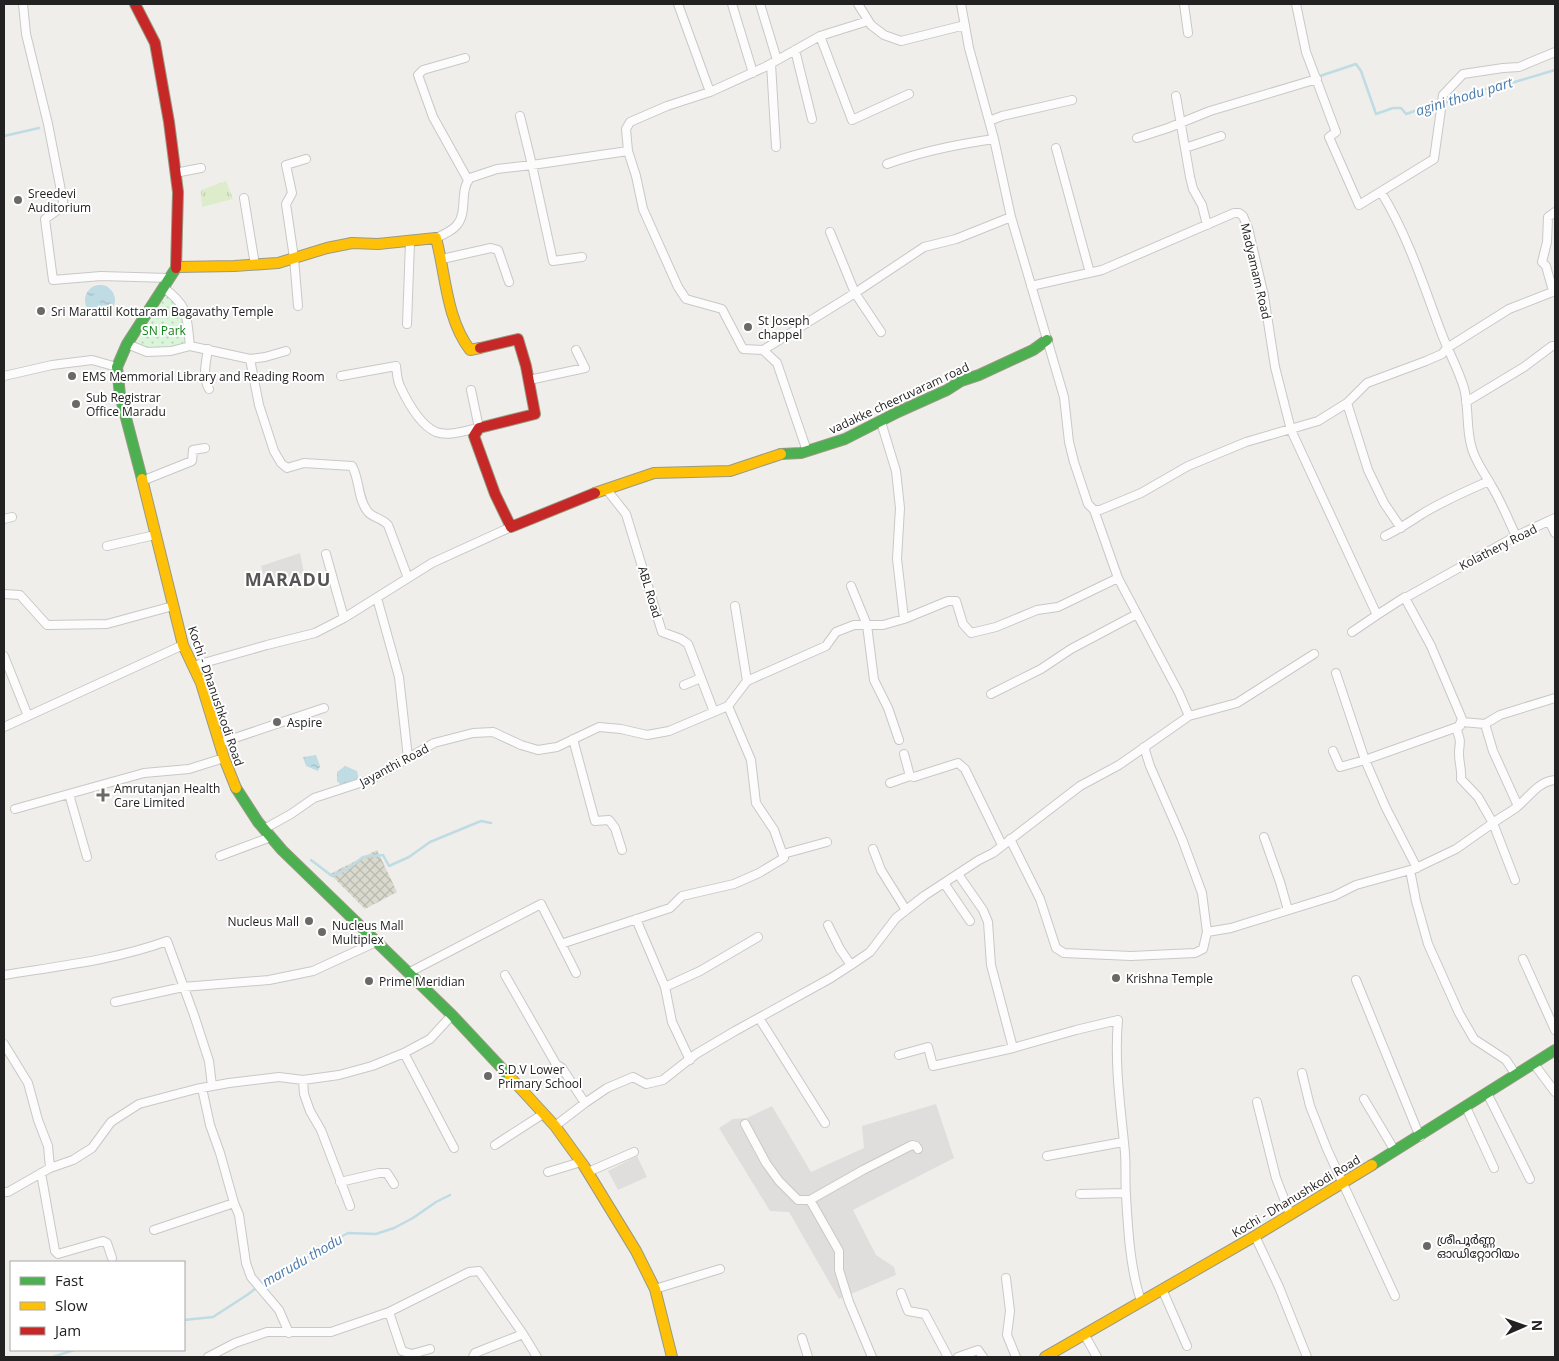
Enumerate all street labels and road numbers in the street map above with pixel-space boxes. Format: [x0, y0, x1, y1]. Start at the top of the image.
street label: Madyamam Road [1237, 221, 1275, 321]
street label: vadakke cheeruvaram road [826, 358, 972, 438]
street label: Kolathery Road [1456, 520, 1540, 574]
street label: ABL Road [634, 564, 666, 620]
street label: Kochi - Dhanushkodi Road [184, 624, 248, 768]
street label: Jayanthi Road [355, 740, 432, 791]
street label: Kochi - Dhanushkodi Road [1229, 1151, 1363, 1241]

